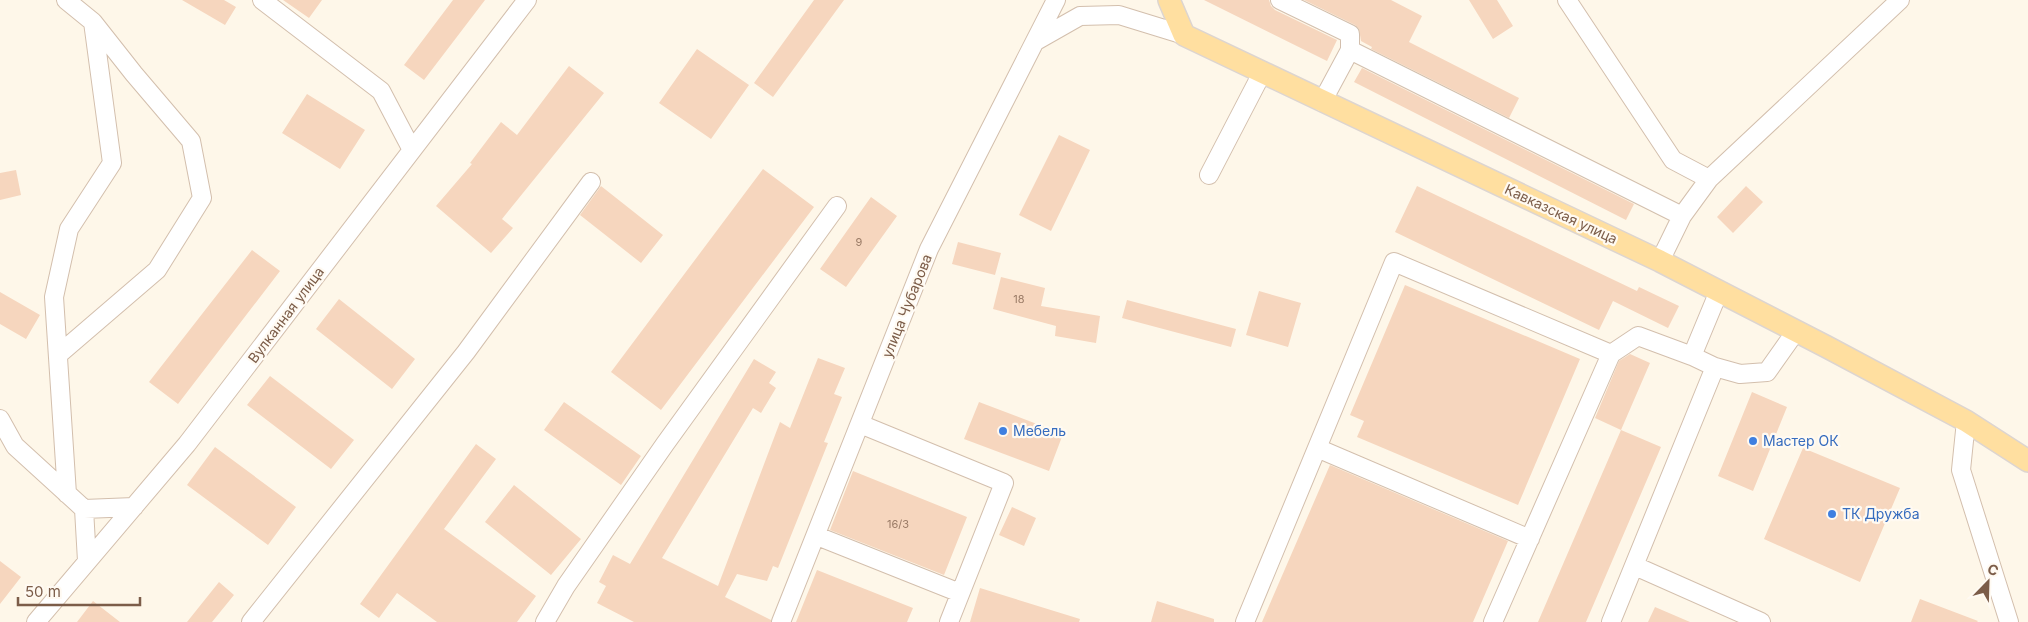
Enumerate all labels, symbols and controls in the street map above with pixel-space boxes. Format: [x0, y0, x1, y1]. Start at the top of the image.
street label: Кавказская улица [1502, 180, 1620, 247]
house number: 9 [856, 235, 863, 249]
street label: улица Чубарова [878, 251, 935, 360]
street label: Вулканная улица [244, 263, 327, 366]
house number: 18 [1013, 292, 1025, 306]
place label: Мебель [1013, 422, 1066, 439]
marker: Мебель [997, 425, 1009, 437]
place label: Мастер ОК [1763, 432, 1839, 449]
marker: Мастер ОК [1747, 435, 1759, 447]
place label: ТК Дружба [1842, 505, 1920, 522]
marker: ТК Дружба [1826, 508, 1838, 520]
house number: 16/3 [887, 517, 909, 531]
north arrow [1963, 557, 2013, 607]
text: С [1985, 560, 2001, 579]
scale bar [18, 574, 140, 606]
text: 50 m [25, 582, 61, 601]

